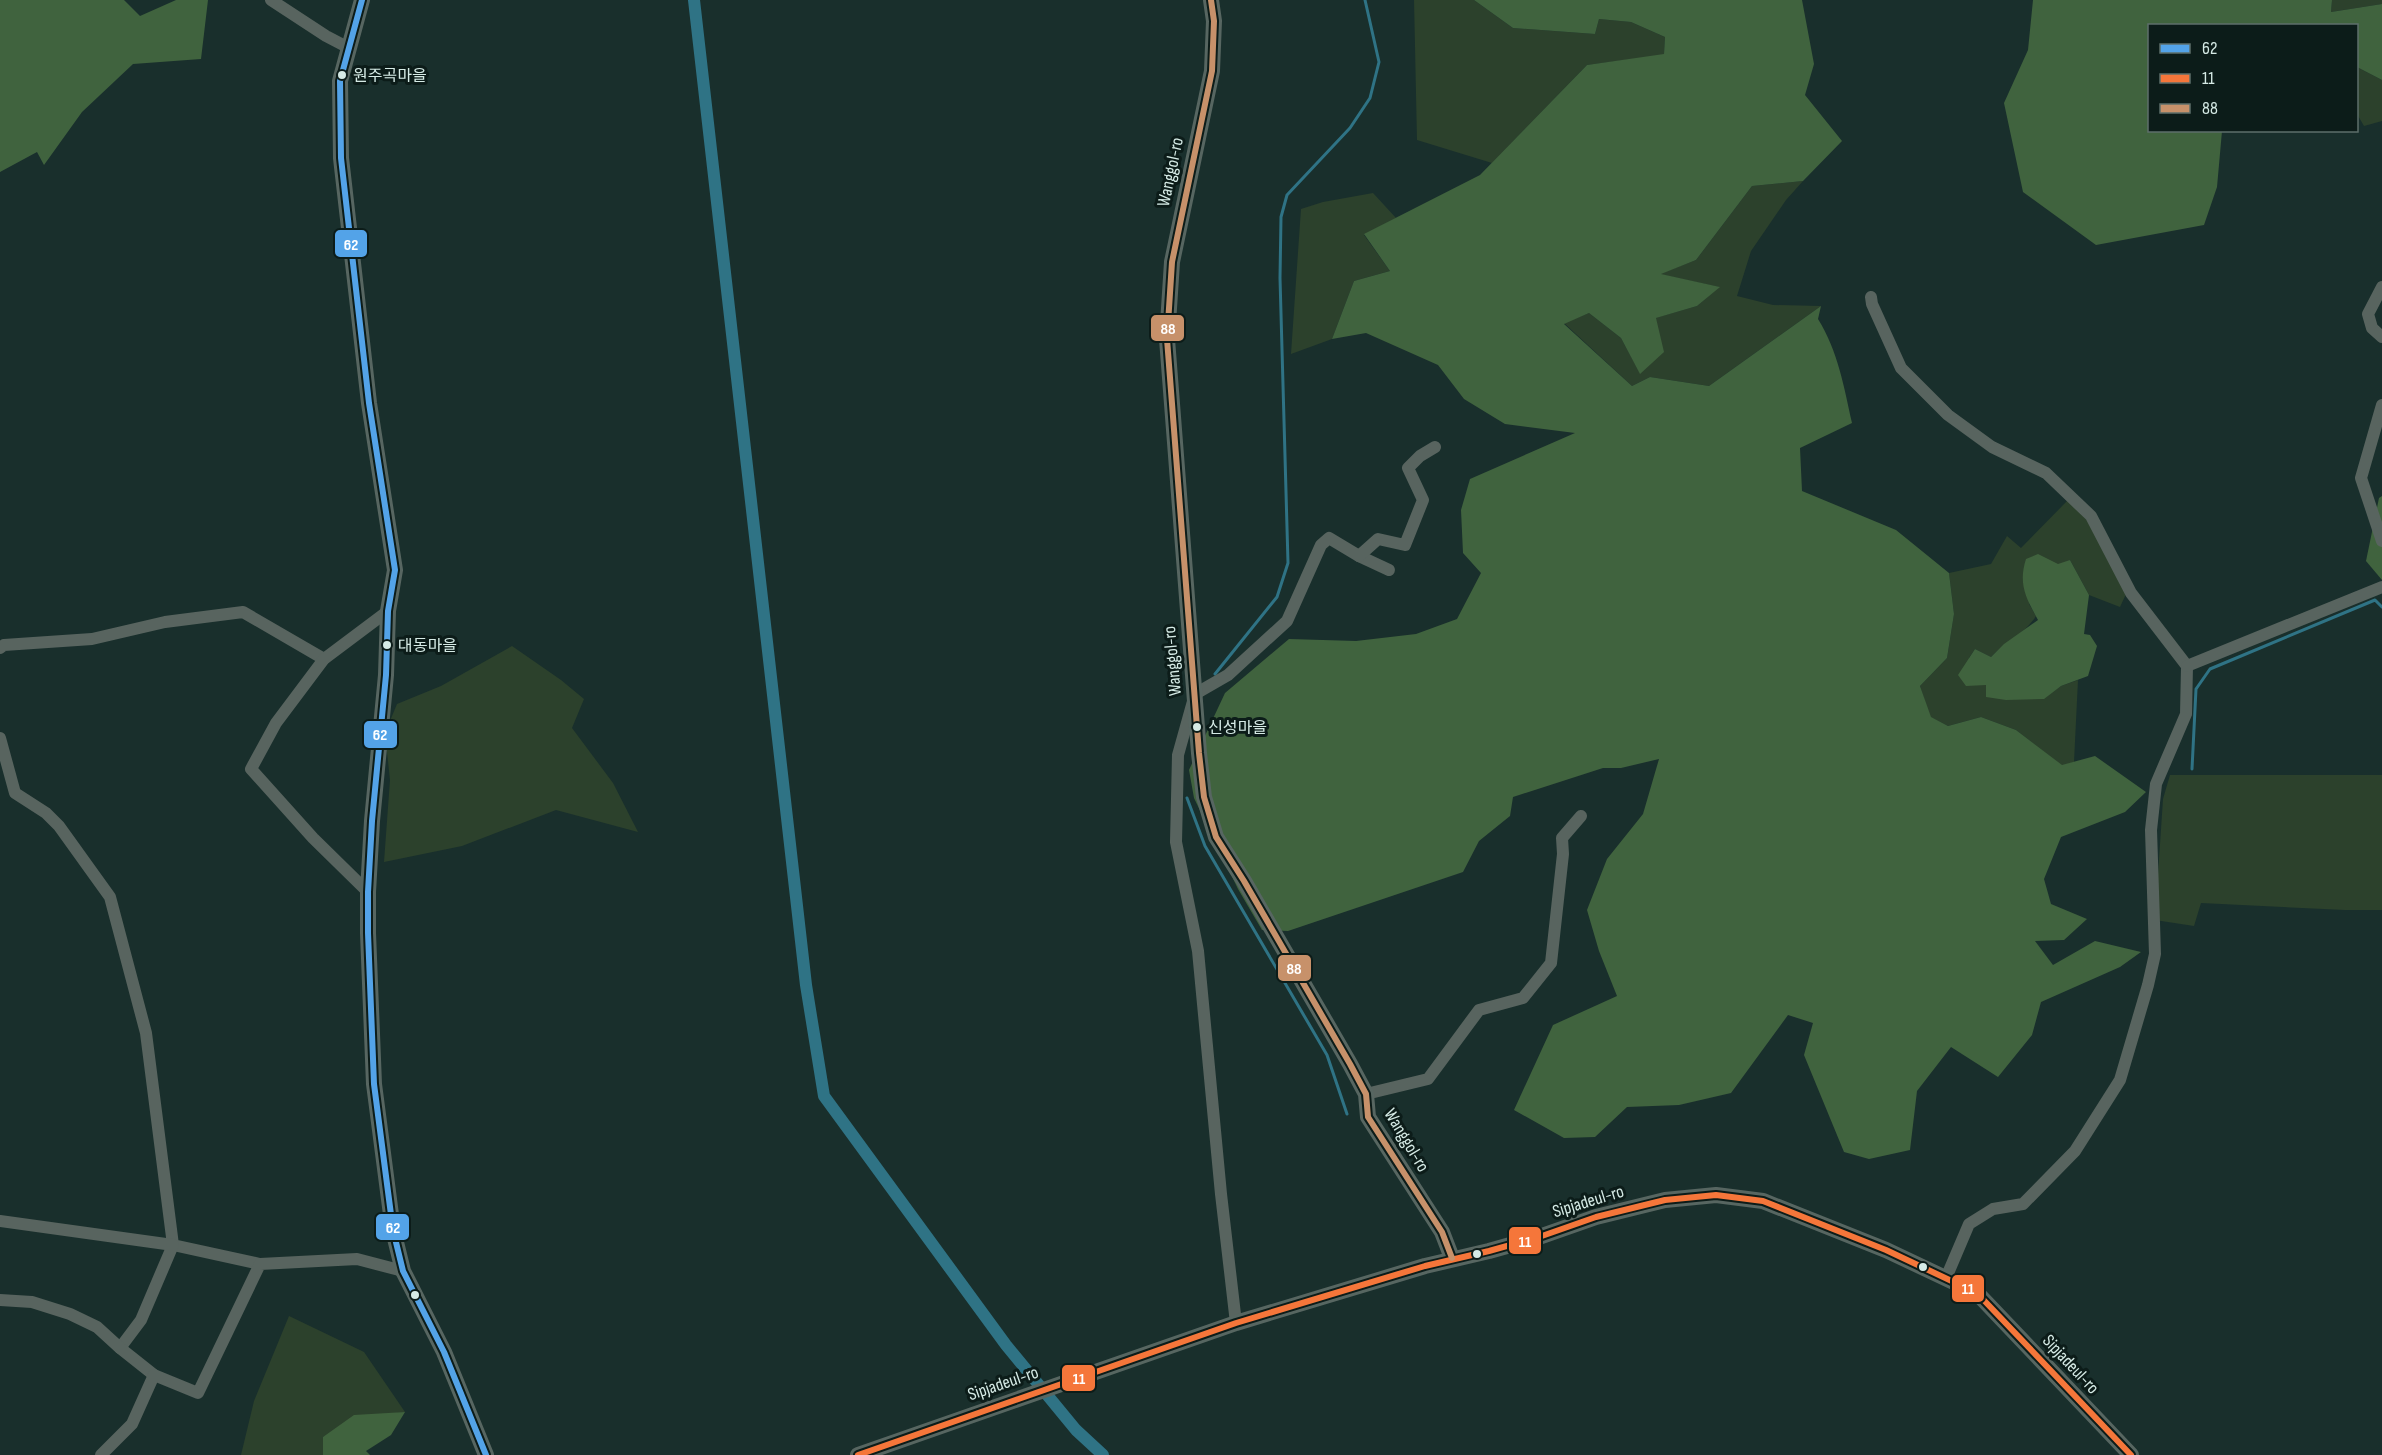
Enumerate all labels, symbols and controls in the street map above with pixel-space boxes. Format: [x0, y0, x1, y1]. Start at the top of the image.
legend [2148, 24, 2358, 132]
text: 62 [2202, 38, 2217, 59]
place label: 원주곡마을 [353, 67, 427, 86]
text: 11 [2202, 68, 2215, 89]
marker: 원주곡마을 [336, 69, 348, 81]
text: 88 [2202, 98, 2218, 119]
street label: Wanggol-ro [1153, 136, 1188, 208]
line badge: 62 [334, 229, 368, 258]
text: 62 [344, 236, 358, 255]
line badge: 88 [1150, 314, 1185, 342]
text: 88 [1160, 320, 1176, 339]
street label: Wanggol-ro [1159, 625, 1186, 697]
place label: 대동마을 [398, 637, 457, 656]
marker: 대동마을 [381, 639, 393, 651]
place label: 신성마을 [1208, 719, 1267, 738]
line badge: 62 [363, 720, 398, 749]
marker: 신성마을 [1191, 721, 1203, 733]
text: 62 [373, 726, 387, 745]
line badge: 88 [1277, 954, 1312, 982]
text: 88 [1286, 960, 1302, 979]
street label: Wanggol-ro [1380, 1105, 1434, 1176]
street label: Sipjadeul-ro [1550, 1181, 1626, 1222]
line badge: 62 [375, 1213, 410, 1241]
text: 62 [386, 1219, 400, 1238]
line badge: 11 [1508, 1226, 1542, 1255]
text: 11 [1519, 1233, 1532, 1252]
unlabelled marker [1471, 1248, 1483, 1260]
unlabelled marker [1917, 1261, 1929, 1273]
line badge: 11 [1951, 1274, 1985, 1303]
text: 11 [1962, 1280, 1975, 1299]
unlabelled marker [409, 1289, 421, 1301]
street label: Sipjadeul-ro [2038, 1330, 2103, 1398]
street label: Sipjadeul-ro [965, 1362, 1041, 1405]
line badge: 11 [1061, 1364, 1096, 1392]
text: 11 [1073, 1370, 1086, 1389]

